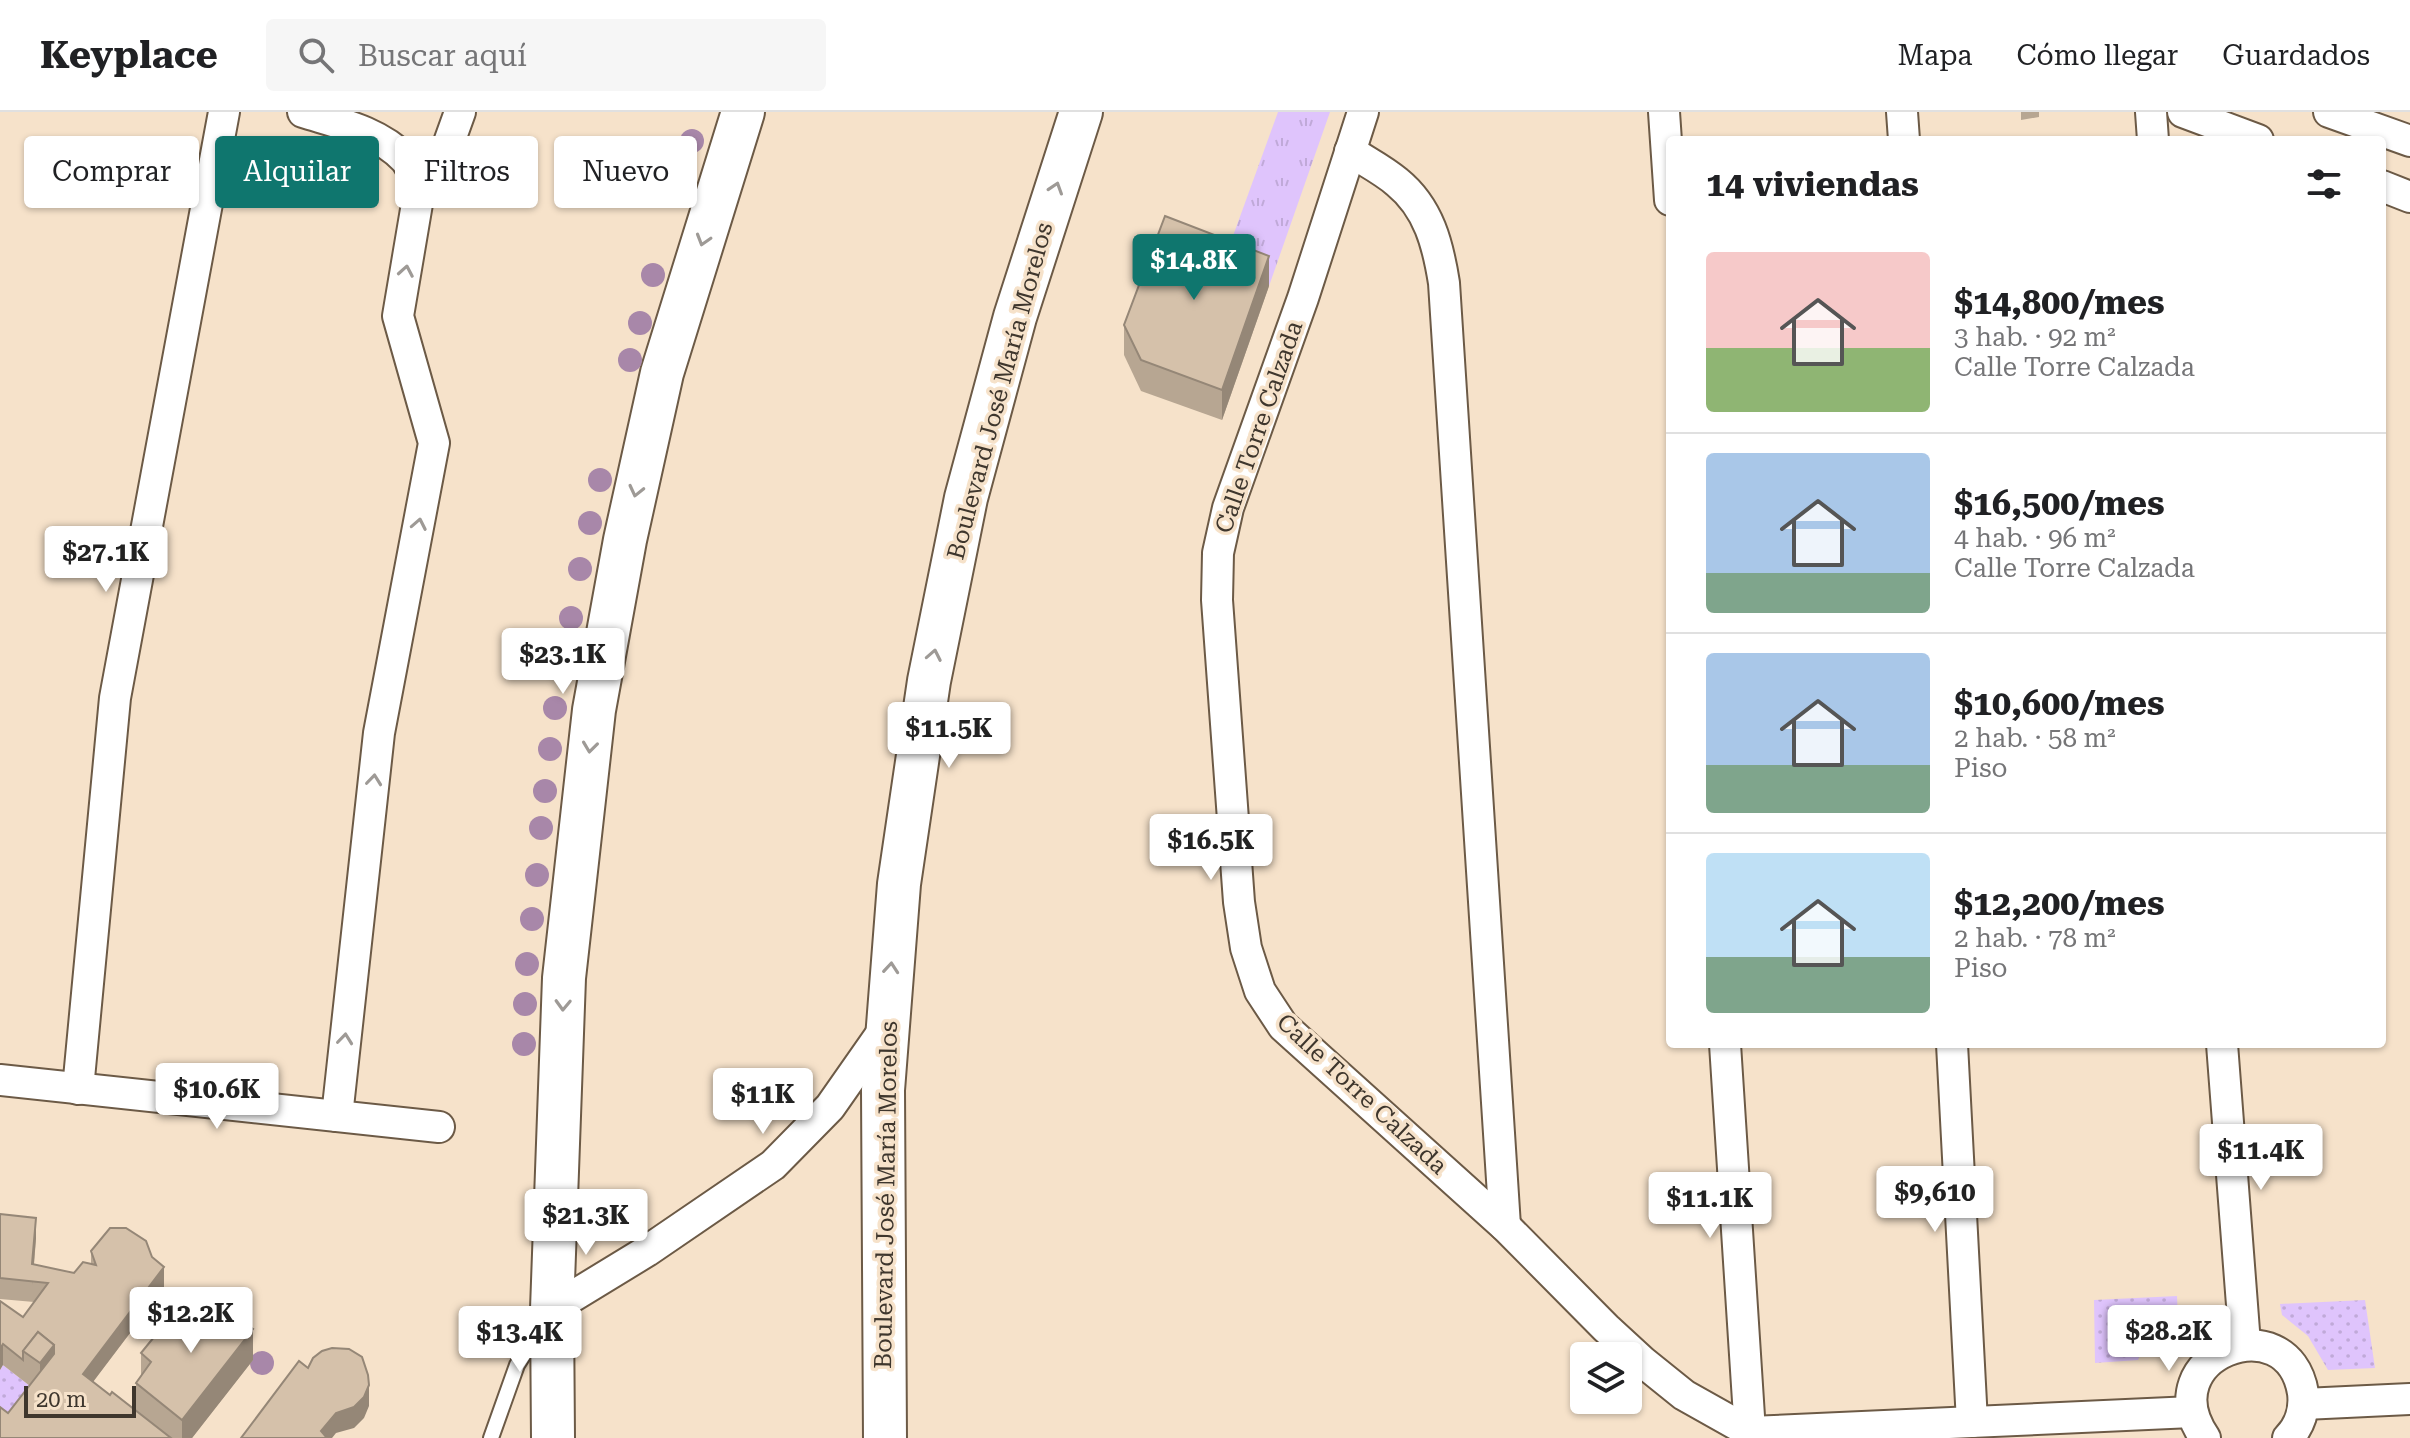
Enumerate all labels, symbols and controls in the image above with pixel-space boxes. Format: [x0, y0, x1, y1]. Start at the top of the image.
search box [266, 19, 826, 91]
text: Keyplace [40, 33, 218, 77]
icon: search [294, 33, 338, 77]
text: Buscar aquí [358, 38, 527, 73]
text: Mapa [1898, 39, 1972, 72]
text: Cómo llegar [2016, 39, 2178, 72]
text: Guardados [2222, 39, 2370, 72]
chip: Comprar [24, 136, 199, 208]
chip: Alquilar [215, 136, 379, 208]
chip: Filtros [395, 136, 538, 208]
chip: Nuevo [554, 136, 697, 208]
icon: filters [2302, 162, 2346, 206]
text: 14 viviendas [1706, 164, 1919, 204]
one-way arrow [1047, 181, 1063, 195]
street label: Boulevard José María Morelos [941, 219, 1059, 563]
one-way arrow [696, 232, 712, 246]
pin: $14.8K [1129, 234, 1259, 302]
text: $14.8K [1151, 245, 1237, 275]
one-way arrow [397, 264, 414, 278]
text: $14,800/mes [1954, 282, 2165, 322]
icon: home [1770, 284, 1866, 380]
street label: Calle Torre Calzada [1210, 317, 1308, 537]
text: 3 hab. · 92 m² [1954, 322, 2116, 352]
text: Calle Torre Calzada [1954, 352, 2195, 382]
one-way arrow [628, 483, 645, 497]
text: $16,500/mes [1954, 483, 2165, 523]
icon: home [1770, 485, 1866, 581]
one-way arrow [409, 517, 426, 531]
text: 4 hab. · 96 m² [1954, 523, 2116, 553]
pin: $27.1K [41, 526, 171, 594]
text: $27.1K [63, 537, 149, 567]
text: Calle Torre Calzada [1954, 553, 2195, 583]
pin: $23.1K [498, 628, 628, 696]
text: $23.1K [520, 639, 606, 669]
one-way arrow [925, 649, 942, 663]
text: $10,600/mes [1954, 683, 2165, 723]
icon: home [1770, 685, 1866, 781]
pin: $11.5K [884, 702, 1014, 770]
text: $11.5K [906, 713, 992, 743]
text: 2 hab. · 58 m² [1954, 723, 2116, 753]
one-way arrow [582, 740, 599, 754]
text: Piso [1954, 753, 2007, 783]
one-way arrow [365, 773, 382, 787]
pin: $16.5K [1146, 814, 1276, 882]
text: $16.5K [1168, 825, 1254, 855]
text: $12,200/mes [1954, 883, 2165, 923]
icon: home [1770, 885, 1866, 981]
text: 2 hab. · 78 m² [1954, 923, 2116, 953]
text: Piso [1954, 953, 2007, 983]
one-way arrow [883, 961, 900, 974]
one-way arrow [555, 999, 572, 1012]
street label: Calle Torre Calzada [1271, 1008, 1453, 1180]
street label: Boulevard José María Morelos [869, 1021, 903, 1369]
one-way arrow [337, 1032, 354, 1045]
pin: $10.6K [152, 1063, 282, 1131]
pin: $11K [716, 1068, 810, 1136]
text: $10.6K [174, 1074, 260, 1104]
text: $11K [731, 1079, 795, 1109]
pin: $11.4K [2196, 1124, 2326, 1192]
text: $11.4K [2218, 1135, 2304, 1165]
pin: $9,610 [1870, 1166, 2000, 1234]
pin: $11.1K [1645, 1172, 1775, 1240]
text: $9,610 [1894, 1177, 1976, 1207]
text: $11.1K [1667, 1183, 1753, 1213]
pin: $21.3K [521, 1189, 651, 1257]
text: $21.3K [543, 1200, 629, 1230]
pin: $12.2K [126, 1287, 256, 1355]
text: $12.2K [148, 1298, 234, 1328]
pin: $28.2K [2104, 1305, 2234, 1373]
pin: $13.4K [455, 1306, 585, 1374]
text: $28.2K [2126, 1316, 2212, 1346]
text: $13.4K [477, 1317, 563, 1347]
map controls [1570, 1342, 1642, 1414]
button: layers [1570, 1342, 1642, 1414]
scale bar [24, 1382, 136, 1418]
text: 20 m [36, 1387, 86, 1412]

